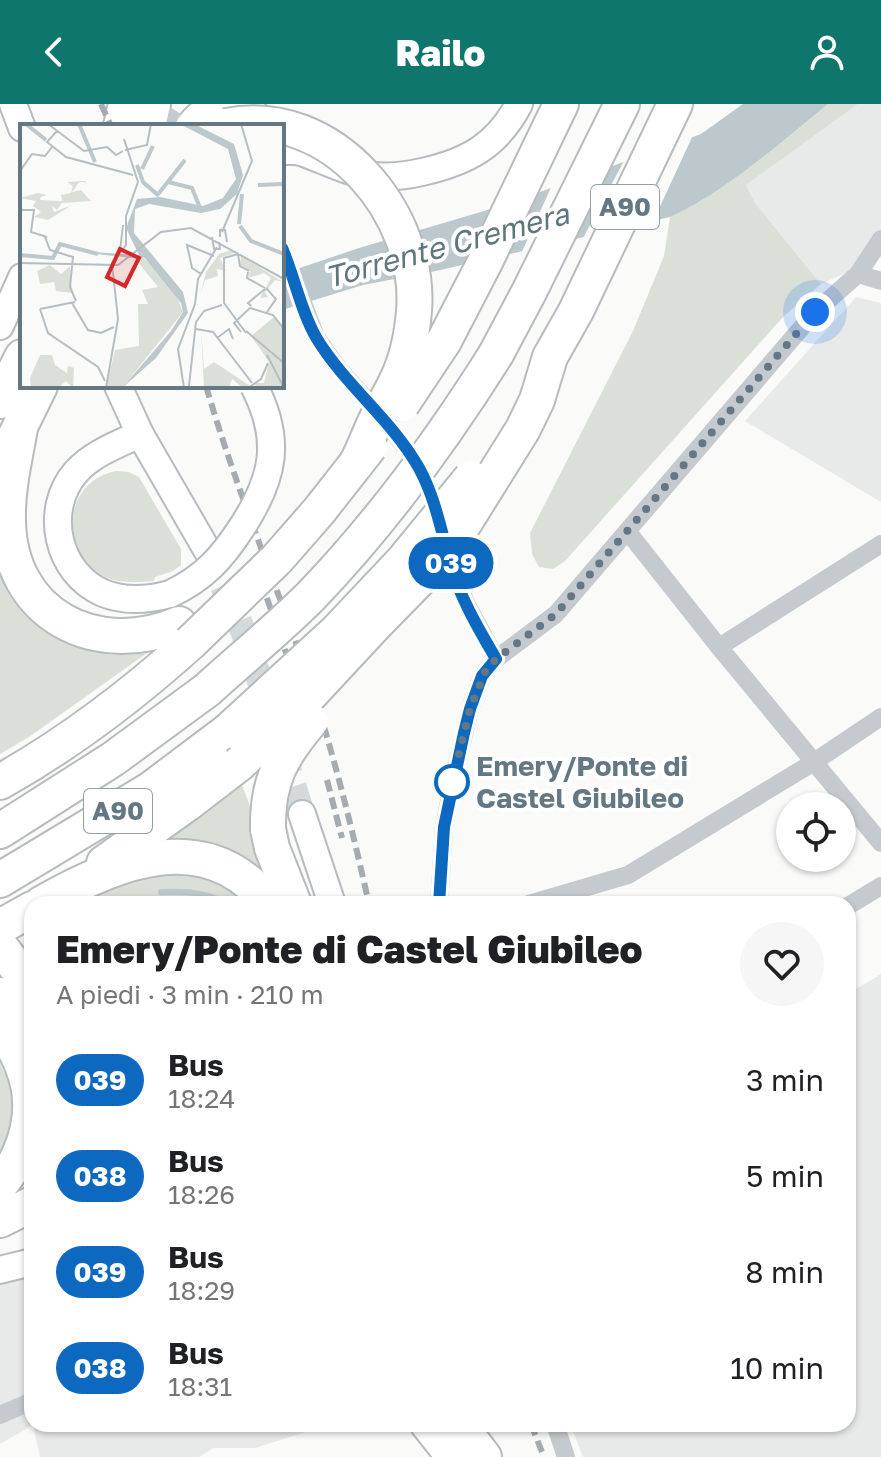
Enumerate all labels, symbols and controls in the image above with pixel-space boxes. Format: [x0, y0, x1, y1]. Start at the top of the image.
icon: back [32, 30, 76, 74]
icon: person [805, 30, 849, 74]
text: Railo [396, 31, 485, 74]
inset map [20, 124, 284, 388]
road number: A90 [591, 185, 659, 229]
water label: Torrente Cremera [321, 195, 574, 295]
your location [795, 292, 835, 332]
line badge: 039 [405, 537, 497, 589]
text: 039 [424, 546, 478, 579]
place label: Emery/Ponte di Castel Giubileo [476, 749, 688, 814]
marker: Emery/Ponte di Castel Giubileo [435, 765, 469, 799]
road number: A90 [84, 789, 152, 833]
map controls [776, 792, 856, 872]
button: locate [776, 792, 856, 872]
button: heart [740, 922, 824, 1006]
text: Emery/Ponte di Castel Giubileo [56, 926, 643, 971]
text: A piedi · 3 min · 210 m [56, 979, 324, 1010]
text: Bus [168, 1047, 224, 1083]
text: 3 min [746, 1062, 824, 1098]
text: 039 [73, 1063, 127, 1096]
text: 18:24 [168, 1083, 235, 1114]
text: Bus [168, 1143, 224, 1179]
text: 5 min [746, 1158, 824, 1194]
text: 038 [73, 1159, 127, 1192]
text: 18:26 [168, 1179, 235, 1210]
text: Bus [168, 1239, 224, 1275]
text: 8 min [745, 1254, 824, 1290]
text: 039 [73, 1255, 127, 1288]
text: 18:29 [168, 1275, 235, 1306]
text: Bus [168, 1335, 224, 1371]
text: 10 min [730, 1350, 824, 1386]
text: 038 [73, 1351, 127, 1384]
text: 18:31 [168, 1371, 232, 1402]

